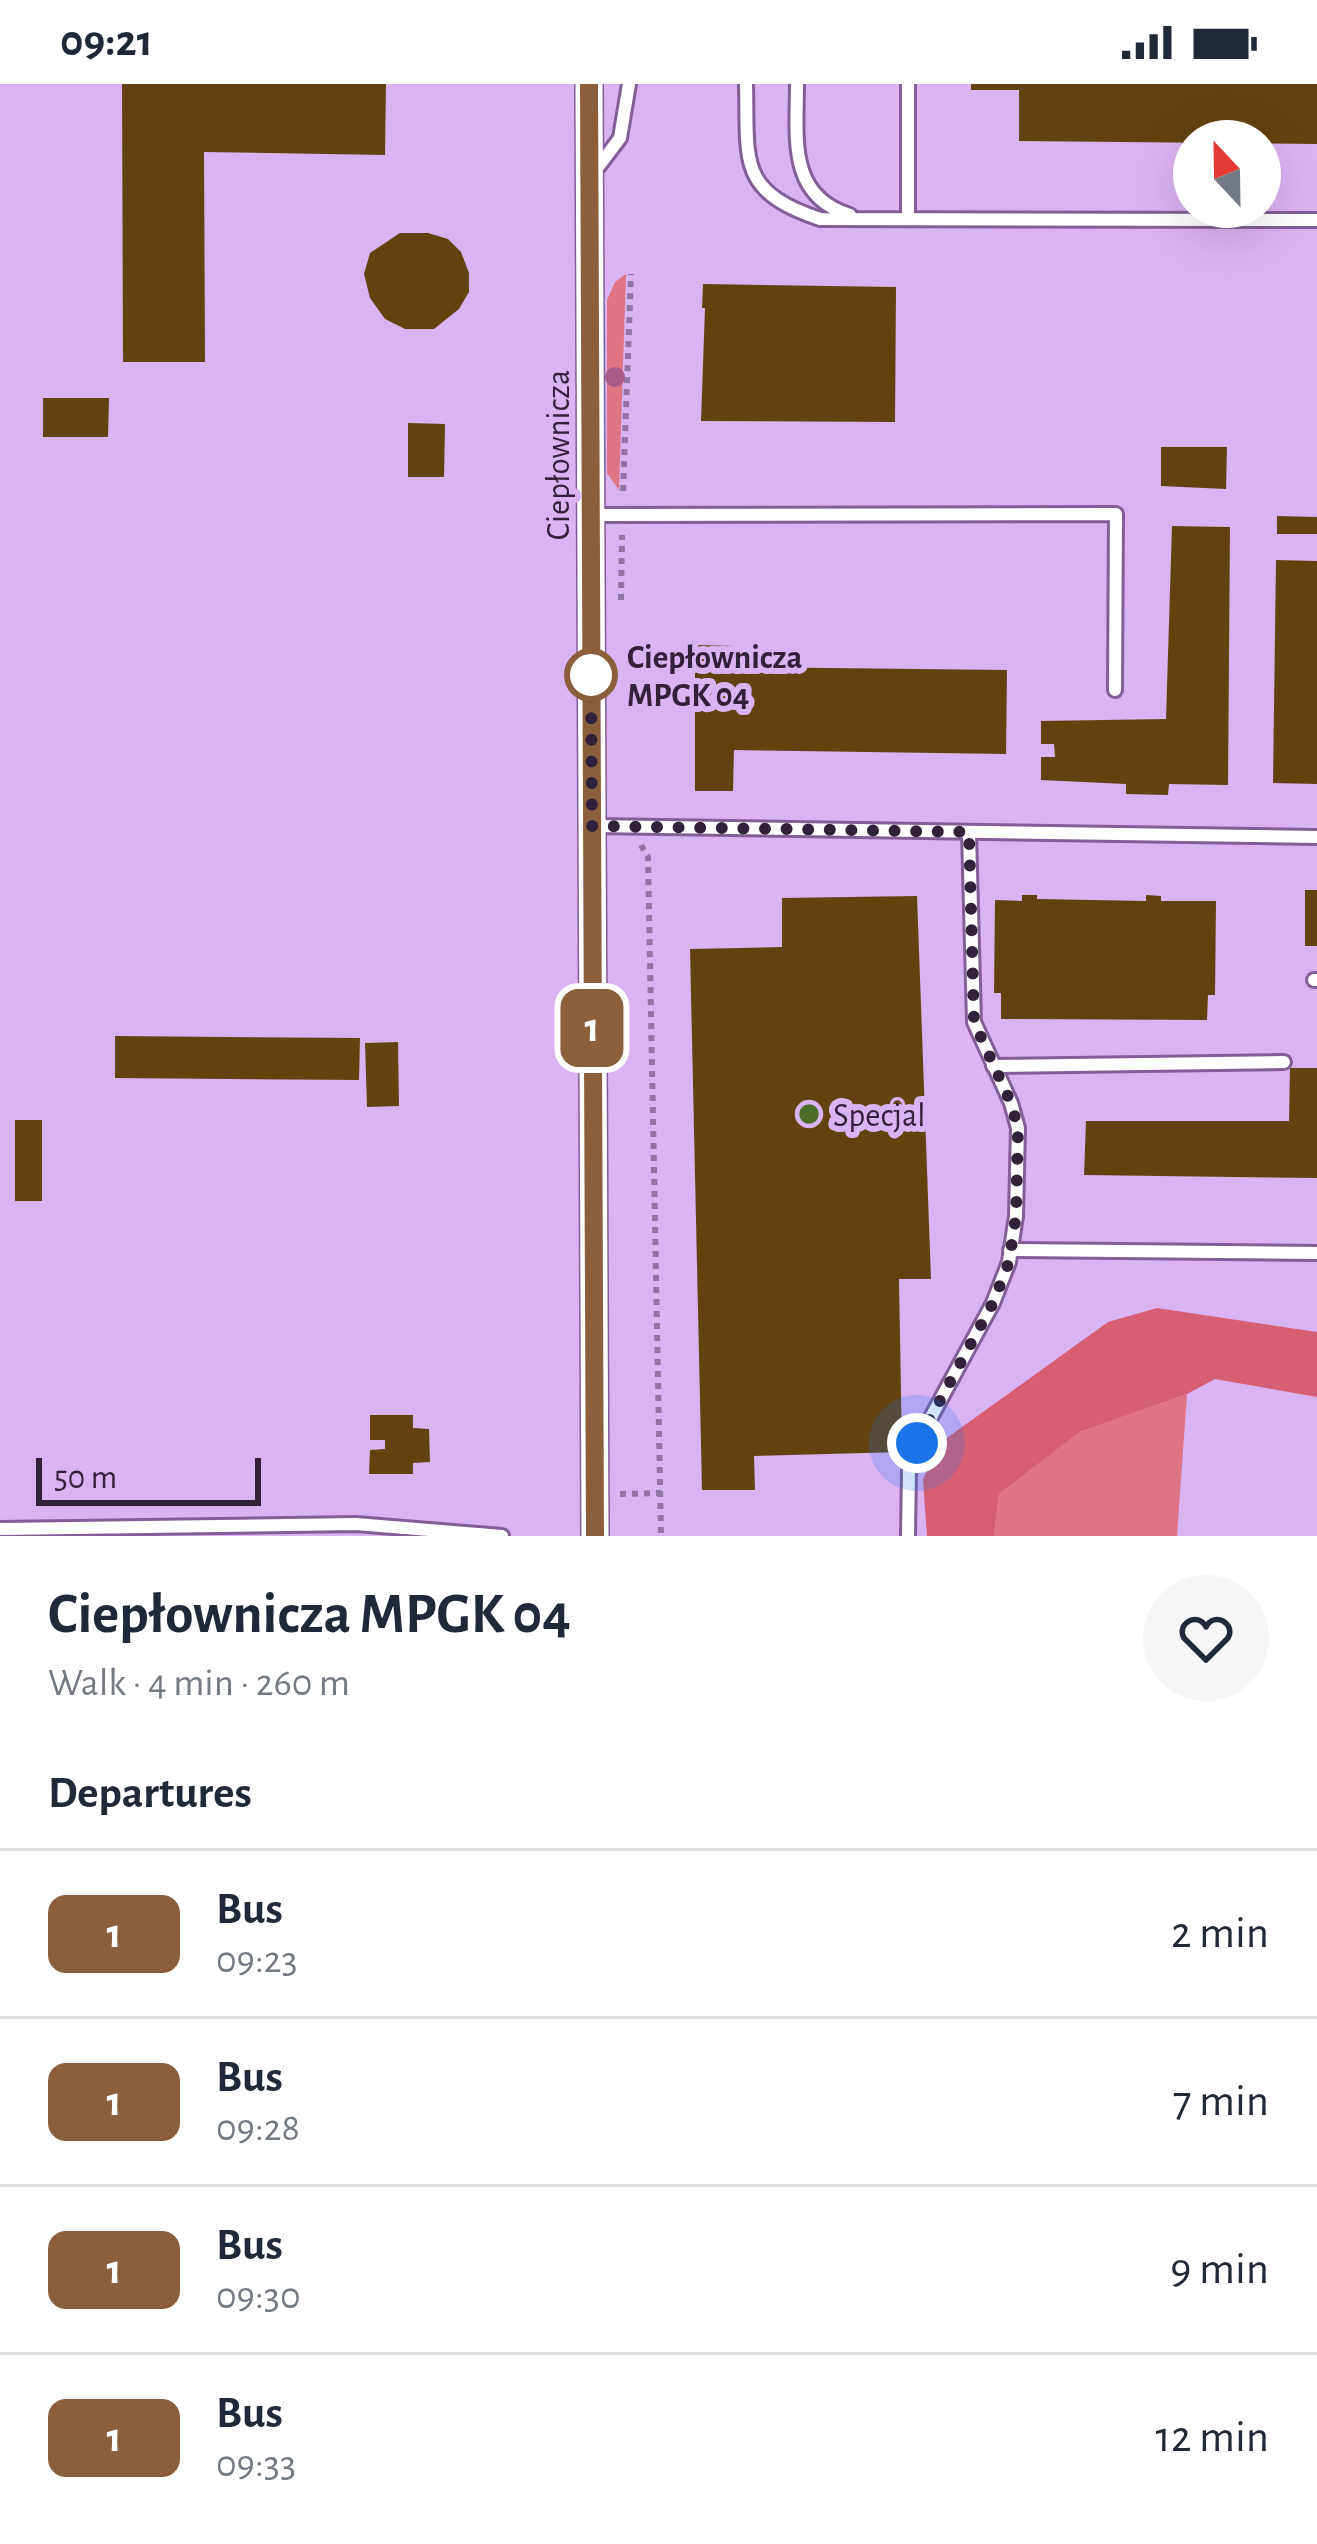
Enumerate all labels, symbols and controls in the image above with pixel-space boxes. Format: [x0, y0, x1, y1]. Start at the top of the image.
text: 09:21 [60, 19, 153, 64]
north arrow [1173, 120, 1281, 228]
map controls [1173, 120, 1281, 228]
street label: Ciepłownicza [543, 370, 576, 540]
place label: Ciepłownicza MPGK 04 [627, 642, 803, 713]
marker: Ciepłownicza MPGK 04 [566, 650, 616, 700]
line badge: 1 [553, 989, 631, 1067]
text: 1 [584, 1007, 600, 1049]
place label: Specjal [833, 1100, 925, 1133]
marker: Specjal [796, 1101, 822, 1127]
your location [887, 1413, 947, 1473]
scale bar [36, 1452, 261, 1505]
text: 50 m [54, 1462, 117, 1495]
button: heart [1143, 1575, 1269, 1701]
text: Ciepłownicza MPGK 04 [48, 1586, 571, 1643]
text: Walk · 4 min · 260 m [48, 1664, 350, 1703]
text: Departures [48, 1771, 252, 1816]
text: Bus [216, 1887, 283, 1932]
text: 2 min [1171, 1911, 1269, 1956]
text: 1 [106, 1913, 122, 1955]
text: 09:23 [216, 1941, 298, 1980]
text: Bus [216, 2055, 283, 2100]
text: 7 min [1173, 2079, 1269, 2124]
text: 1 [106, 2081, 122, 2123]
text: 09:28 [216, 2109, 300, 2148]
text: Bus [216, 2223, 283, 2268]
text: 9 min [1170, 2247, 1269, 2292]
text: 1 [106, 2249, 122, 2291]
text: 09:30 [216, 2277, 301, 2316]
text: Bus [216, 2391, 283, 2436]
text: 12 min [1156, 2415, 1269, 2460]
text: 1 [106, 2417, 122, 2459]
text: 09:33 [216, 2445, 296, 2484]

